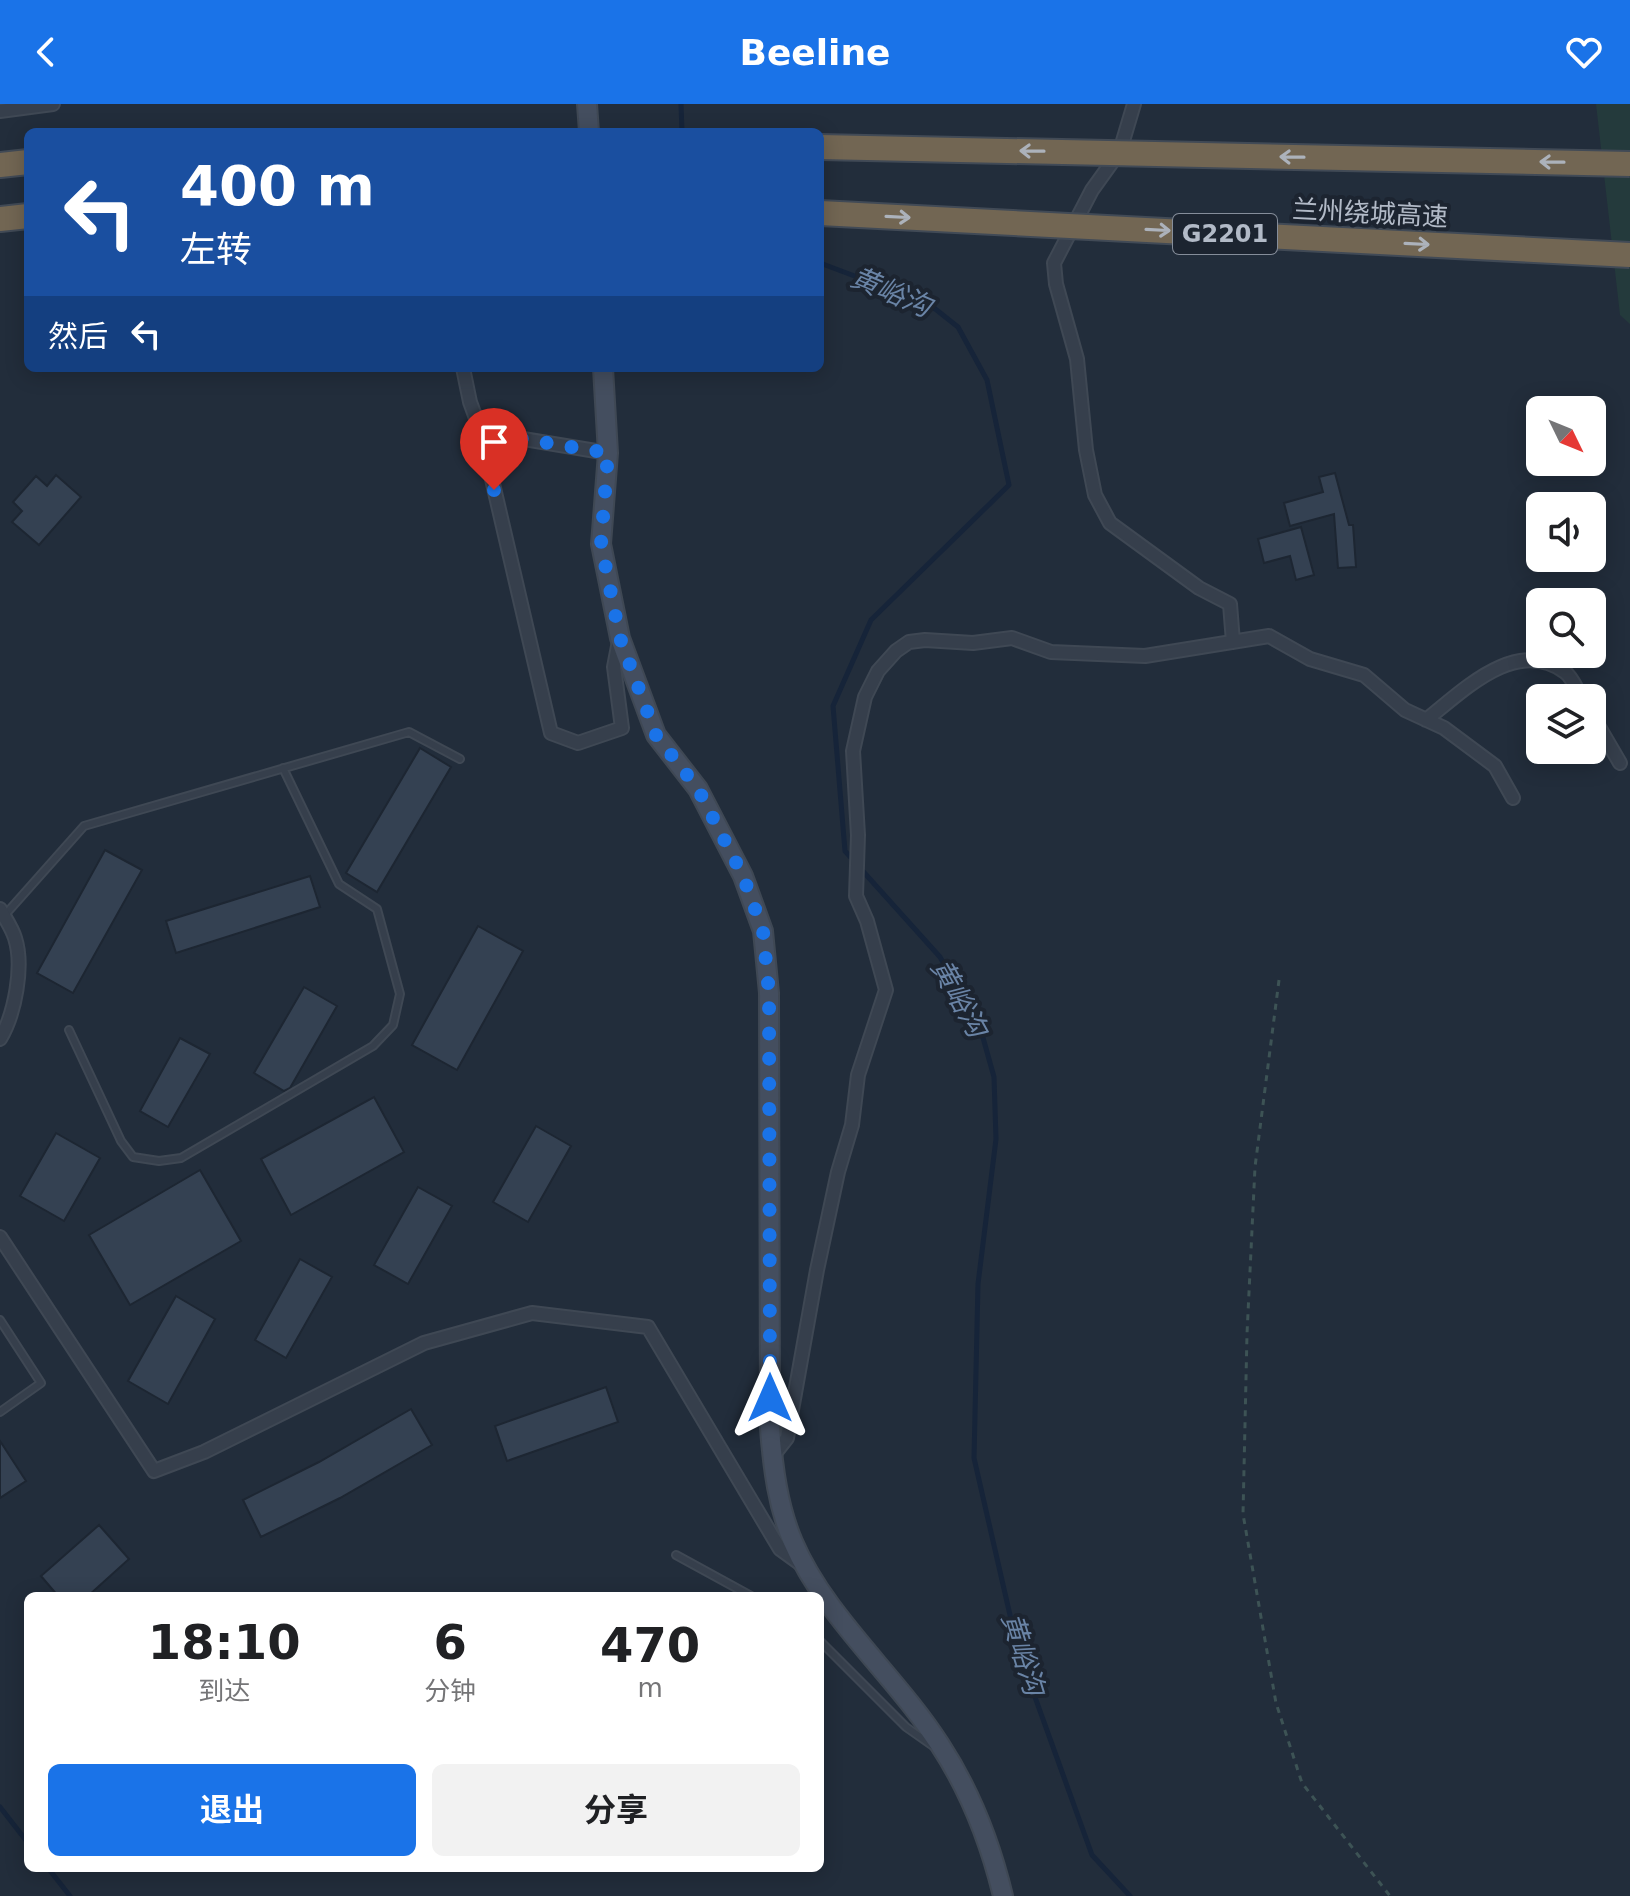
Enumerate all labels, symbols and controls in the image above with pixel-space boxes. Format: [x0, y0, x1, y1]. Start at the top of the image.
icon: back [24, 30, 68, 74]
icon: heart [1562, 30, 1606, 74]
text: Beeline [740, 32, 891, 73]
one-way arrow [1019, 144, 1046, 159]
one-way arrow [1279, 149, 1306, 164]
text: 400 m [180, 153, 375, 218]
one-way arrow [1539, 155, 1566, 170]
icon: left [48, 160, 152, 264]
street label: 兰州绕城高速 [1291, 194, 1449, 232]
one-way arrow [884, 210, 911, 225]
road number: G2201 [1173, 214, 1277, 254]
one-way arrow [1144, 223, 1171, 238]
text: 左转 [180, 229, 252, 270]
one-way arrow [1403, 237, 1430, 252]
water label: 黄峪沟 [846, 260, 939, 325]
icon: left [124, 312, 168, 356]
text: 然后 [48, 319, 108, 354]
north arrow [1526, 396, 1606, 476]
map controls [1526, 396, 1606, 764]
pin [460, 408, 528, 490]
icon: arrive [472, 420, 516, 464]
button: sound [1526, 492, 1606, 572]
button: search [1526, 588, 1606, 668]
button: layers [1526, 684, 1606, 764]
water label: 黄峪沟 [924, 953, 995, 1045]
position arrow [728, 1356, 812, 1440]
water label: 黄峪沟 [995, 1609, 1052, 1702]
text: 18:10 [148, 1614, 301, 1670]
text: 6 [434, 1614, 467, 1670]
text: 470 [600, 1617, 700, 1673]
text: m [637, 1673, 663, 1703]
text: 到达 [198, 1676, 250, 1706]
text: 分钟 [424, 1676, 476, 1706]
button: 退出 [48, 1764, 416, 1856]
button: 分享 [432, 1764, 800, 1856]

